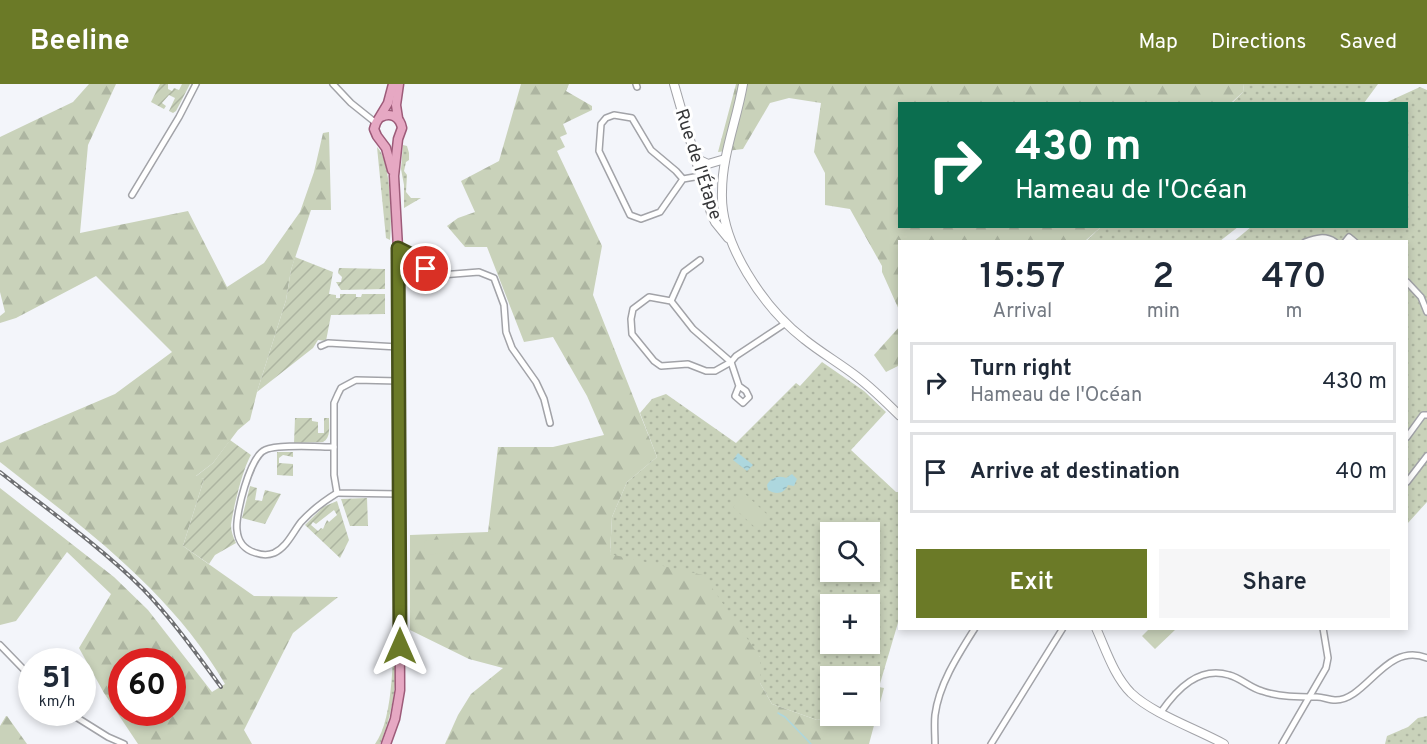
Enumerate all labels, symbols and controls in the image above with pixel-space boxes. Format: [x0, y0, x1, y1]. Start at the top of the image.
text: Beeline [30, 24, 130, 60]
text: Map [1138, 29, 1178, 56]
text: Directions [1211, 29, 1306, 56]
text: Saved [1339, 29, 1397, 56]
street label: Rue de l'Étape [669, 105, 728, 223]
text: 430 m [1015, 122, 1141, 175]
icon: right [916, 126, 994, 204]
text: Hameau de l'Océan [1015, 174, 1247, 208]
pin [400, 243, 451, 294]
icon: arrive [409, 252, 442, 285]
text: 15:57 [979, 255, 1065, 301]
text: 2 [1152, 255, 1174, 301]
text: 470 [1261, 255, 1327, 301]
text: Arrival [993, 299, 1052, 325]
text: min [1147, 299, 1180, 325]
text: m [1286, 299, 1302, 325]
text: Turn right [970, 356, 1072, 383]
icon: right [919, 366, 952, 399]
text: 430 m [1322, 369, 1387, 396]
text: Hameau de l'Océan [970, 383, 1142, 409]
icon: arrive [919, 456, 952, 489]
text: Arrive at destination [970, 459, 1180, 486]
text: 40 m [1335, 459, 1387, 486]
map controls [820, 522, 880, 726]
button: search [820, 522, 880, 582]
button: Exit [916, 549, 1147, 618]
button: Share [1159, 549, 1390, 618]
button: + [820, 594, 880, 654]
position arrow [368, 614, 432, 678]
speed limit sign: 60 [108, 648, 186, 726]
text: 51 [42, 661, 72, 698]
button: − [820, 666, 880, 726]
text: km/h [39, 693, 75, 712]

